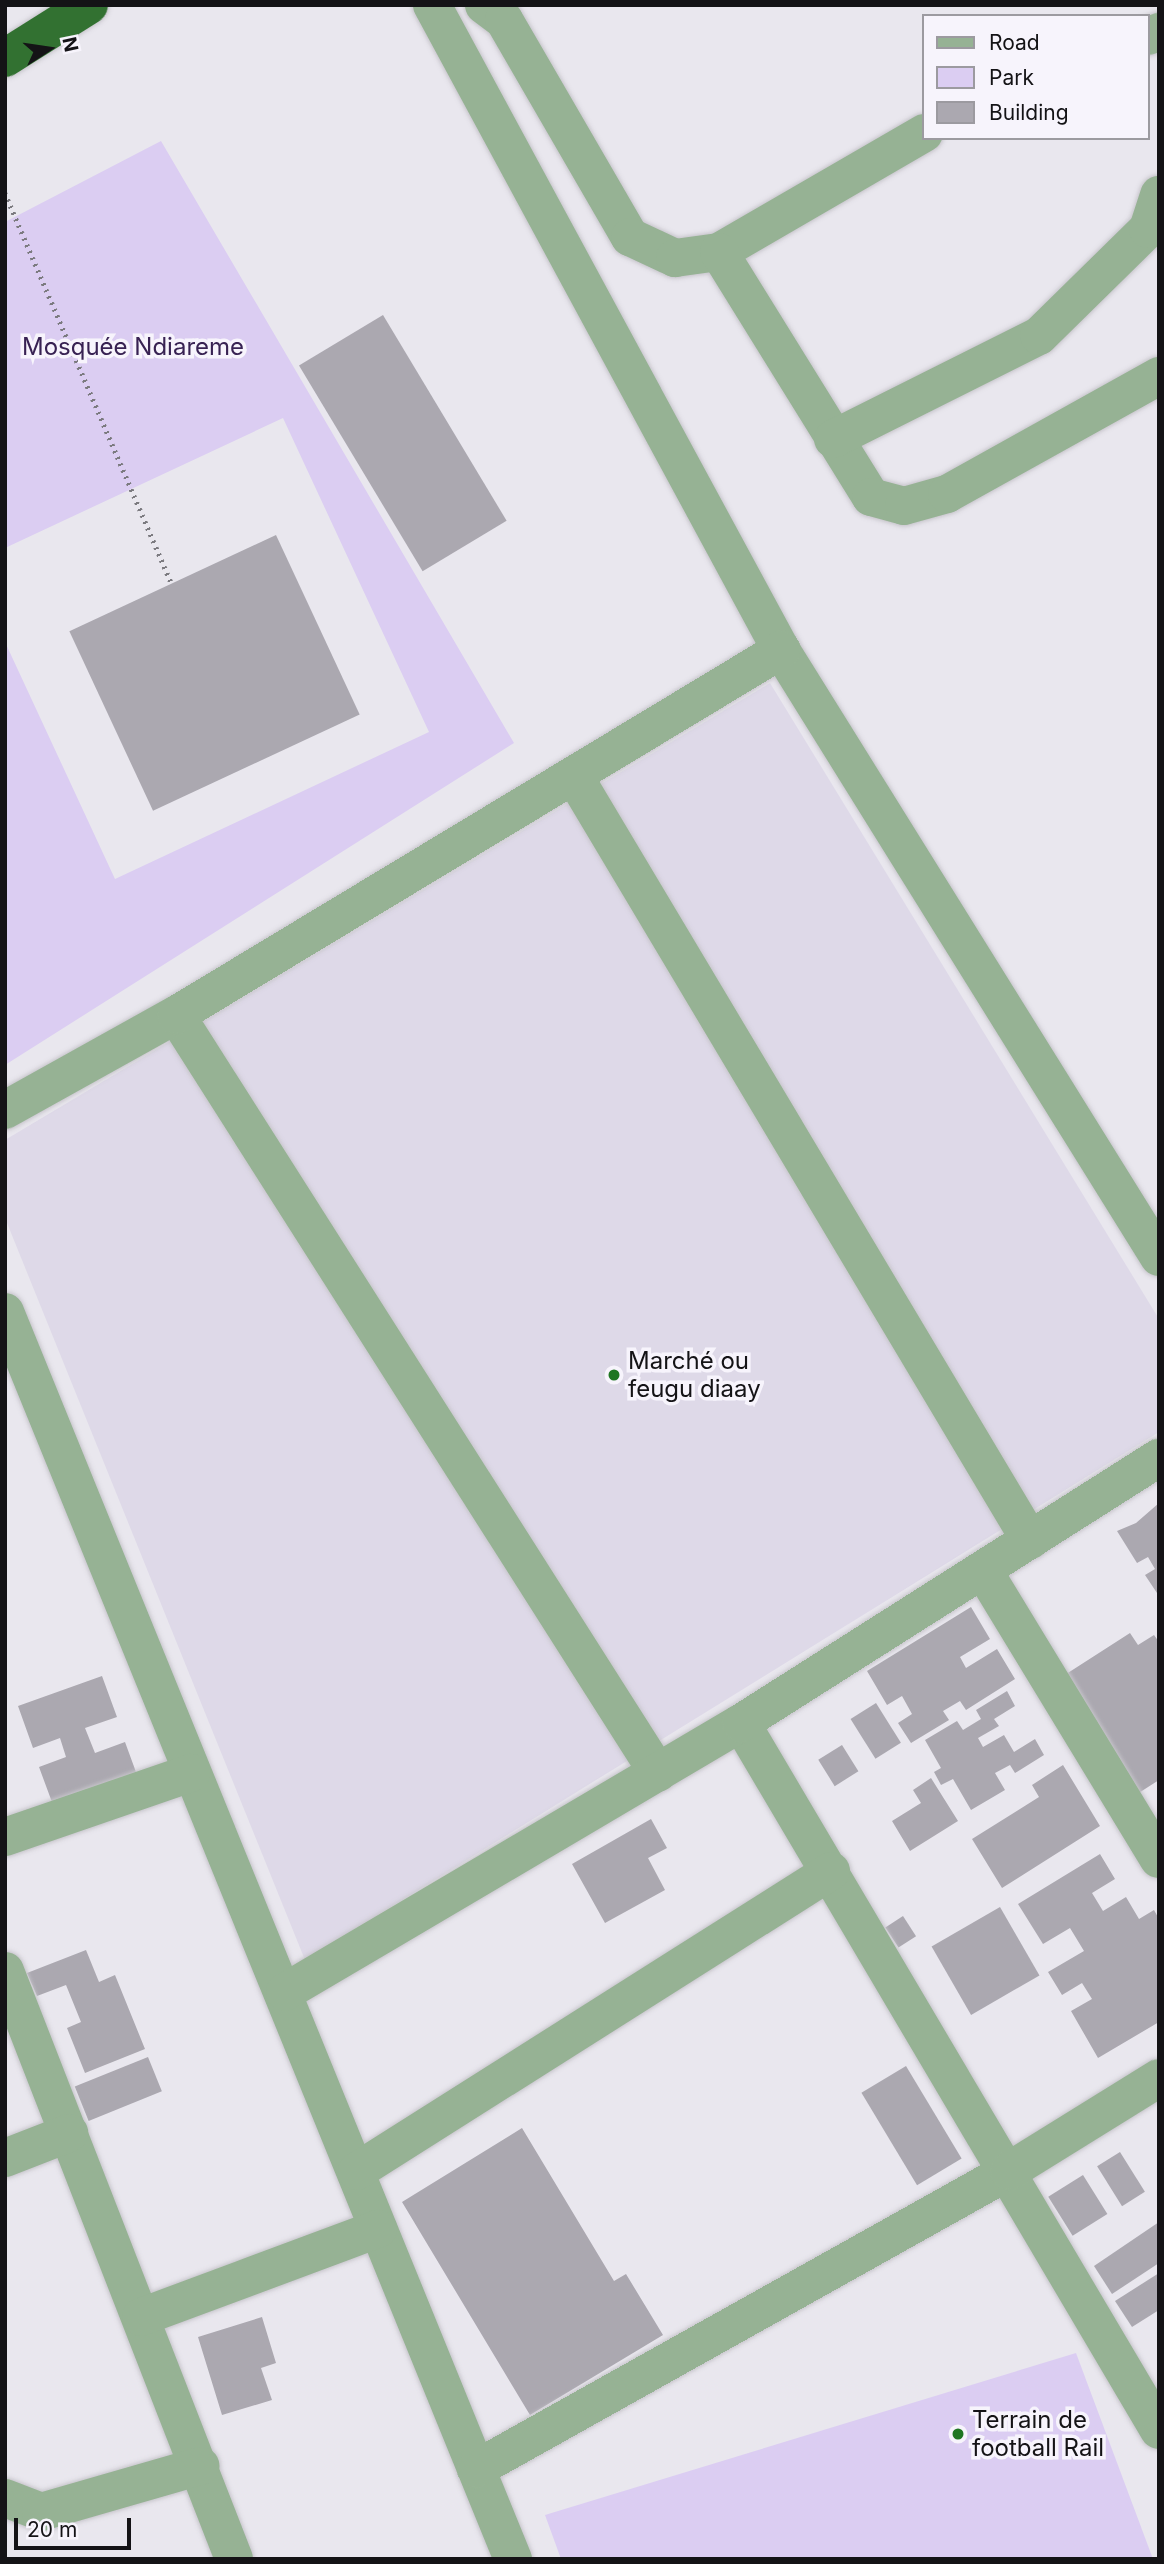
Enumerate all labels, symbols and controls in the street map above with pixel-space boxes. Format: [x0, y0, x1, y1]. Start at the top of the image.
north arrow [14, 14, 84, 84]
legend [922, 14, 1150, 140]
text: Road [989, 30, 1040, 55]
text: N [57, 35, 83, 54]
text: Park [989, 65, 1034, 90]
text: Building [989, 100, 1069, 125]
park label: Mosquée Ndiareme [22, 333, 244, 361]
place label: Marché ou feugu diaay [628, 1347, 761, 1403]
marker: Marché ou feugu diaay [606, 1367, 622, 1383]
place label: Terrain de football Rail [972, 2406, 1104, 2462]
marker: Terrain de football Rail [950, 2426, 966, 2442]
scale bar [18, 2504, 135, 2548]
text: 20 m [27, 2517, 77, 2542]

